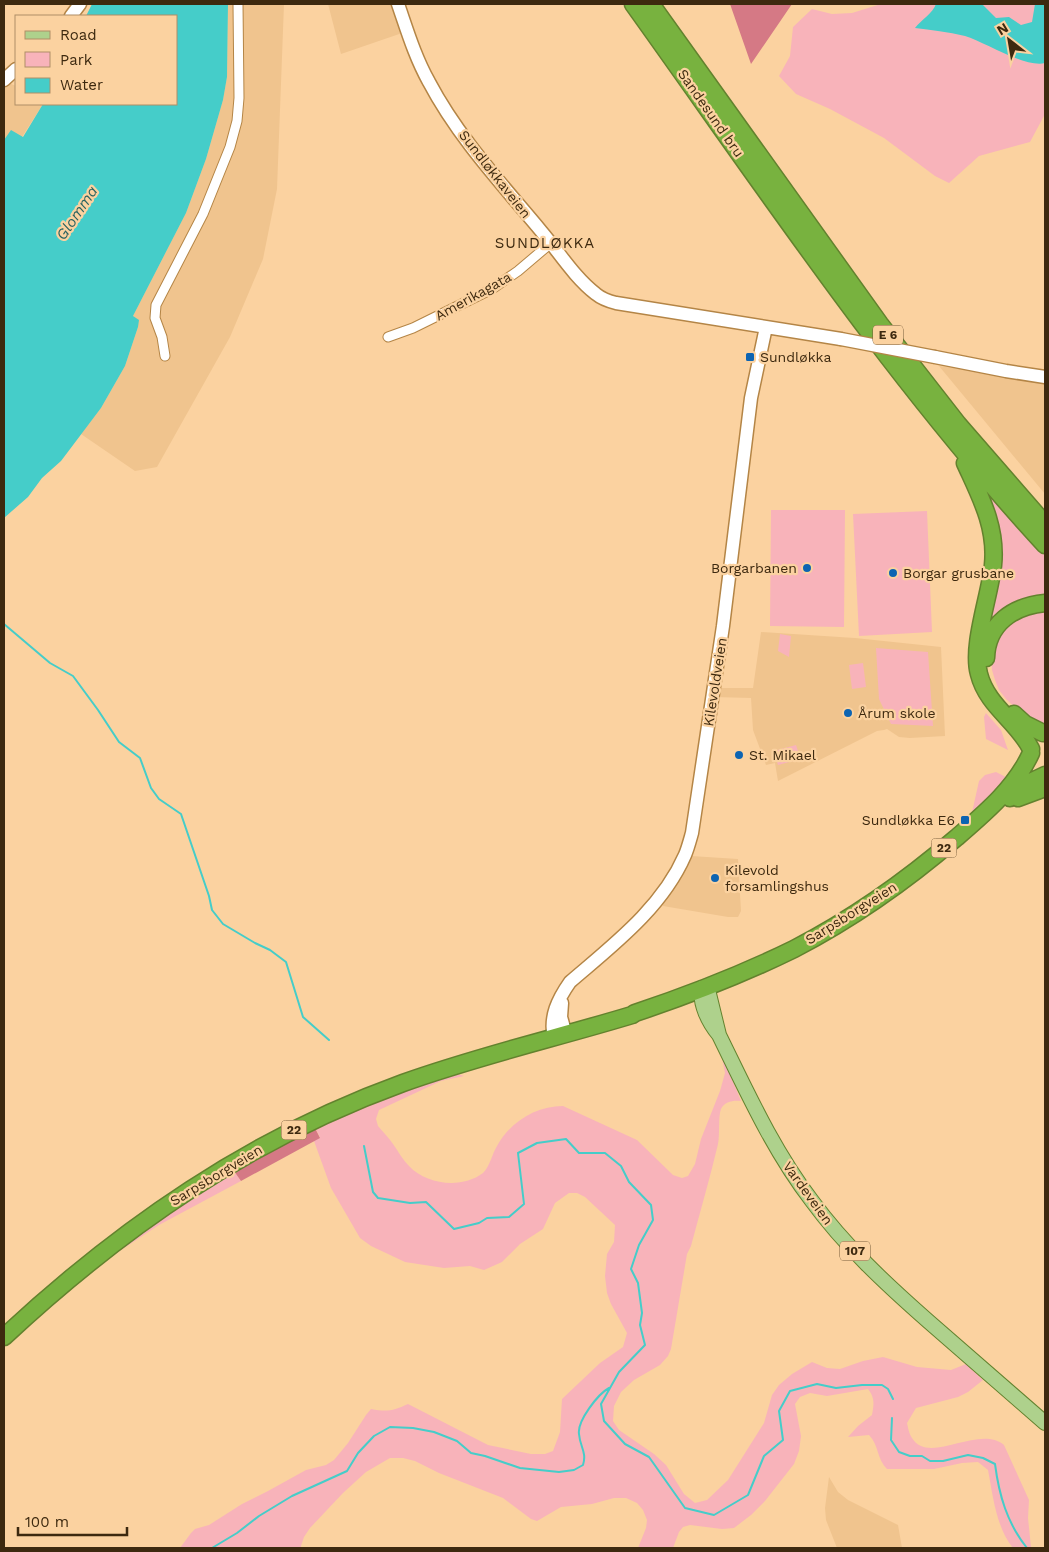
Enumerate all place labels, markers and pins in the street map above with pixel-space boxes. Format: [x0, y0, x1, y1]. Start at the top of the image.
place label: Sundløkka [760, 349, 831, 365]
marker: Sundløkka [744, 351, 756, 363]
place label: Borgarbanen [711, 560, 797, 576]
marker: Borgarbanen [801, 562, 813, 574]
place label: Borgar grusbane [903, 565, 1014, 581]
marker: Borgar grusbane [887, 567, 899, 579]
place label: Årum skole [858, 705, 936, 721]
marker: Årum skole [842, 707, 854, 719]
place label: St. Mikael [749, 747, 817, 763]
marker: St. Mikael [733, 749, 745, 761]
place label: Sundløkka E6 [862, 812, 955, 828]
marker: Sundløkka E6 [959, 814, 971, 826]
place label: Kilevold forsamlingshus [725, 862, 829, 894]
marker: Kilevold forsamlingshus [709, 872, 721, 884]

